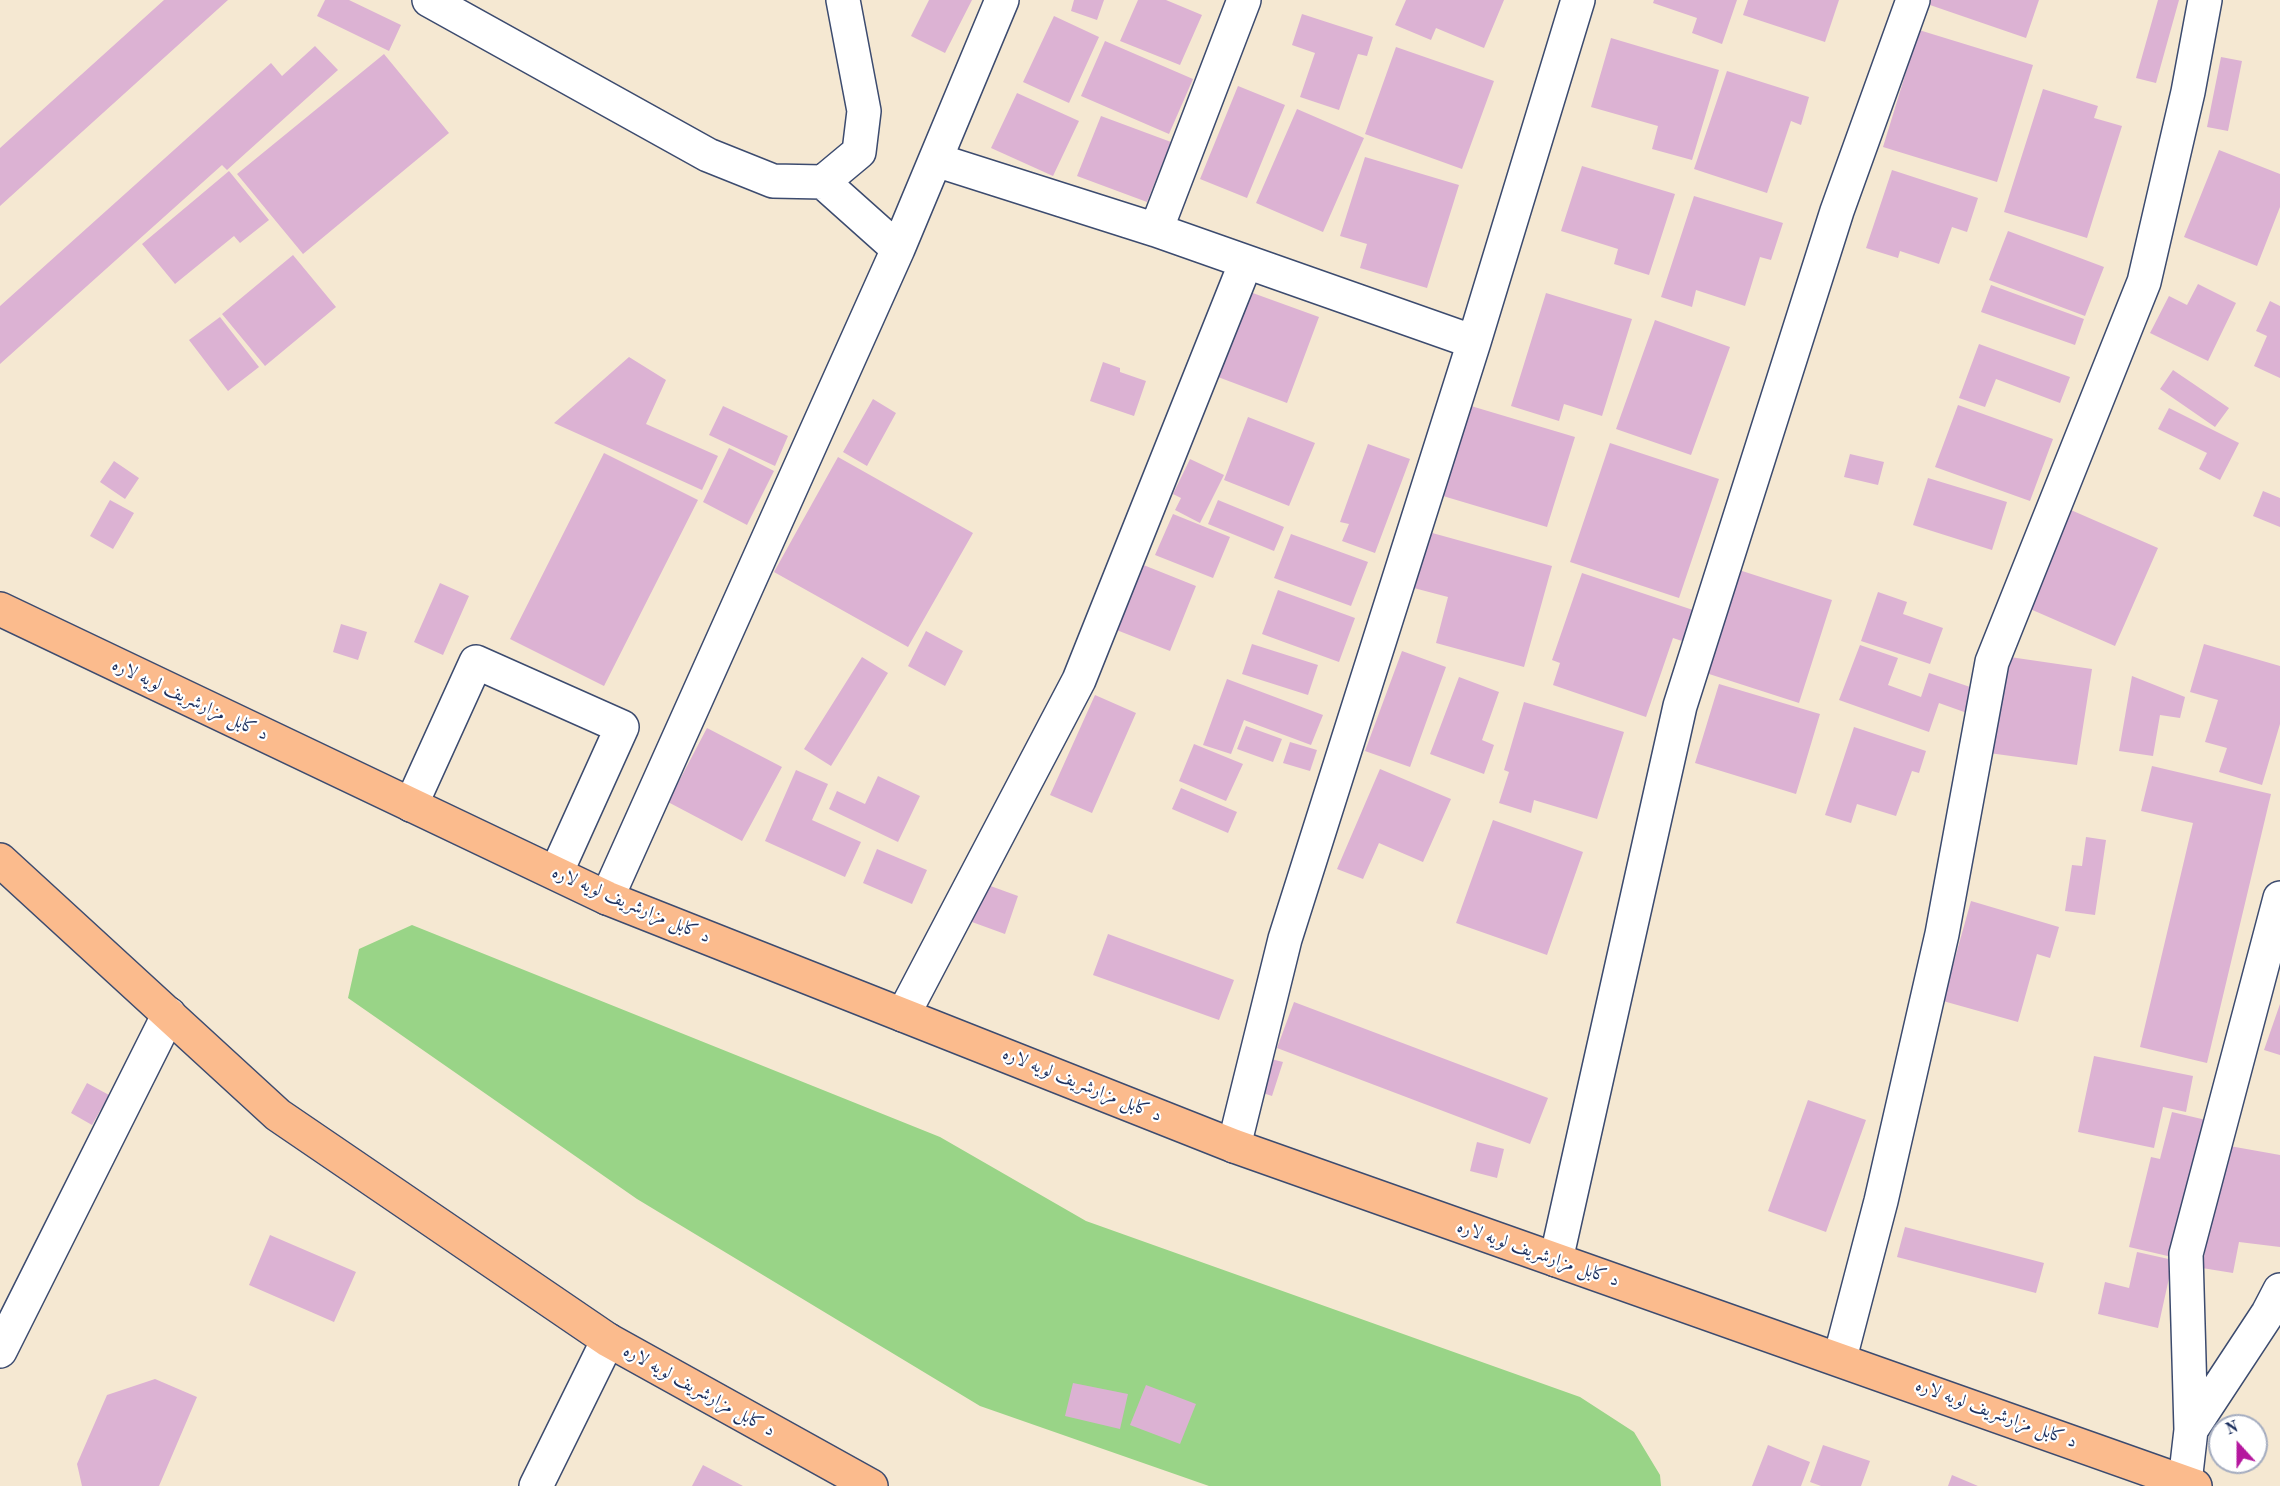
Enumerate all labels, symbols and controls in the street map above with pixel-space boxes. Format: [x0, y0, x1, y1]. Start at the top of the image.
street label: د کابل مزارشریف لویه لاره [108, 654, 272, 746]
street label: د کابل مزارشریف لویه لاره [549, 862, 713, 948]
street label: د کابل مزارشریف لویه لاره [999, 1043, 1165, 1127]
street label: د کابل مزارشریف لویه لاره [1454, 1216, 1622, 1292]
street label: د کابل مزارشریف لویه لاره [619, 1340, 779, 1442]
street label: د کابل مزارشریف لویه لاره [1912, 1375, 2080, 1453]
north arrow [2208, 1414, 2268, 1474]
text: N [2224, 1419, 2241, 1439]

